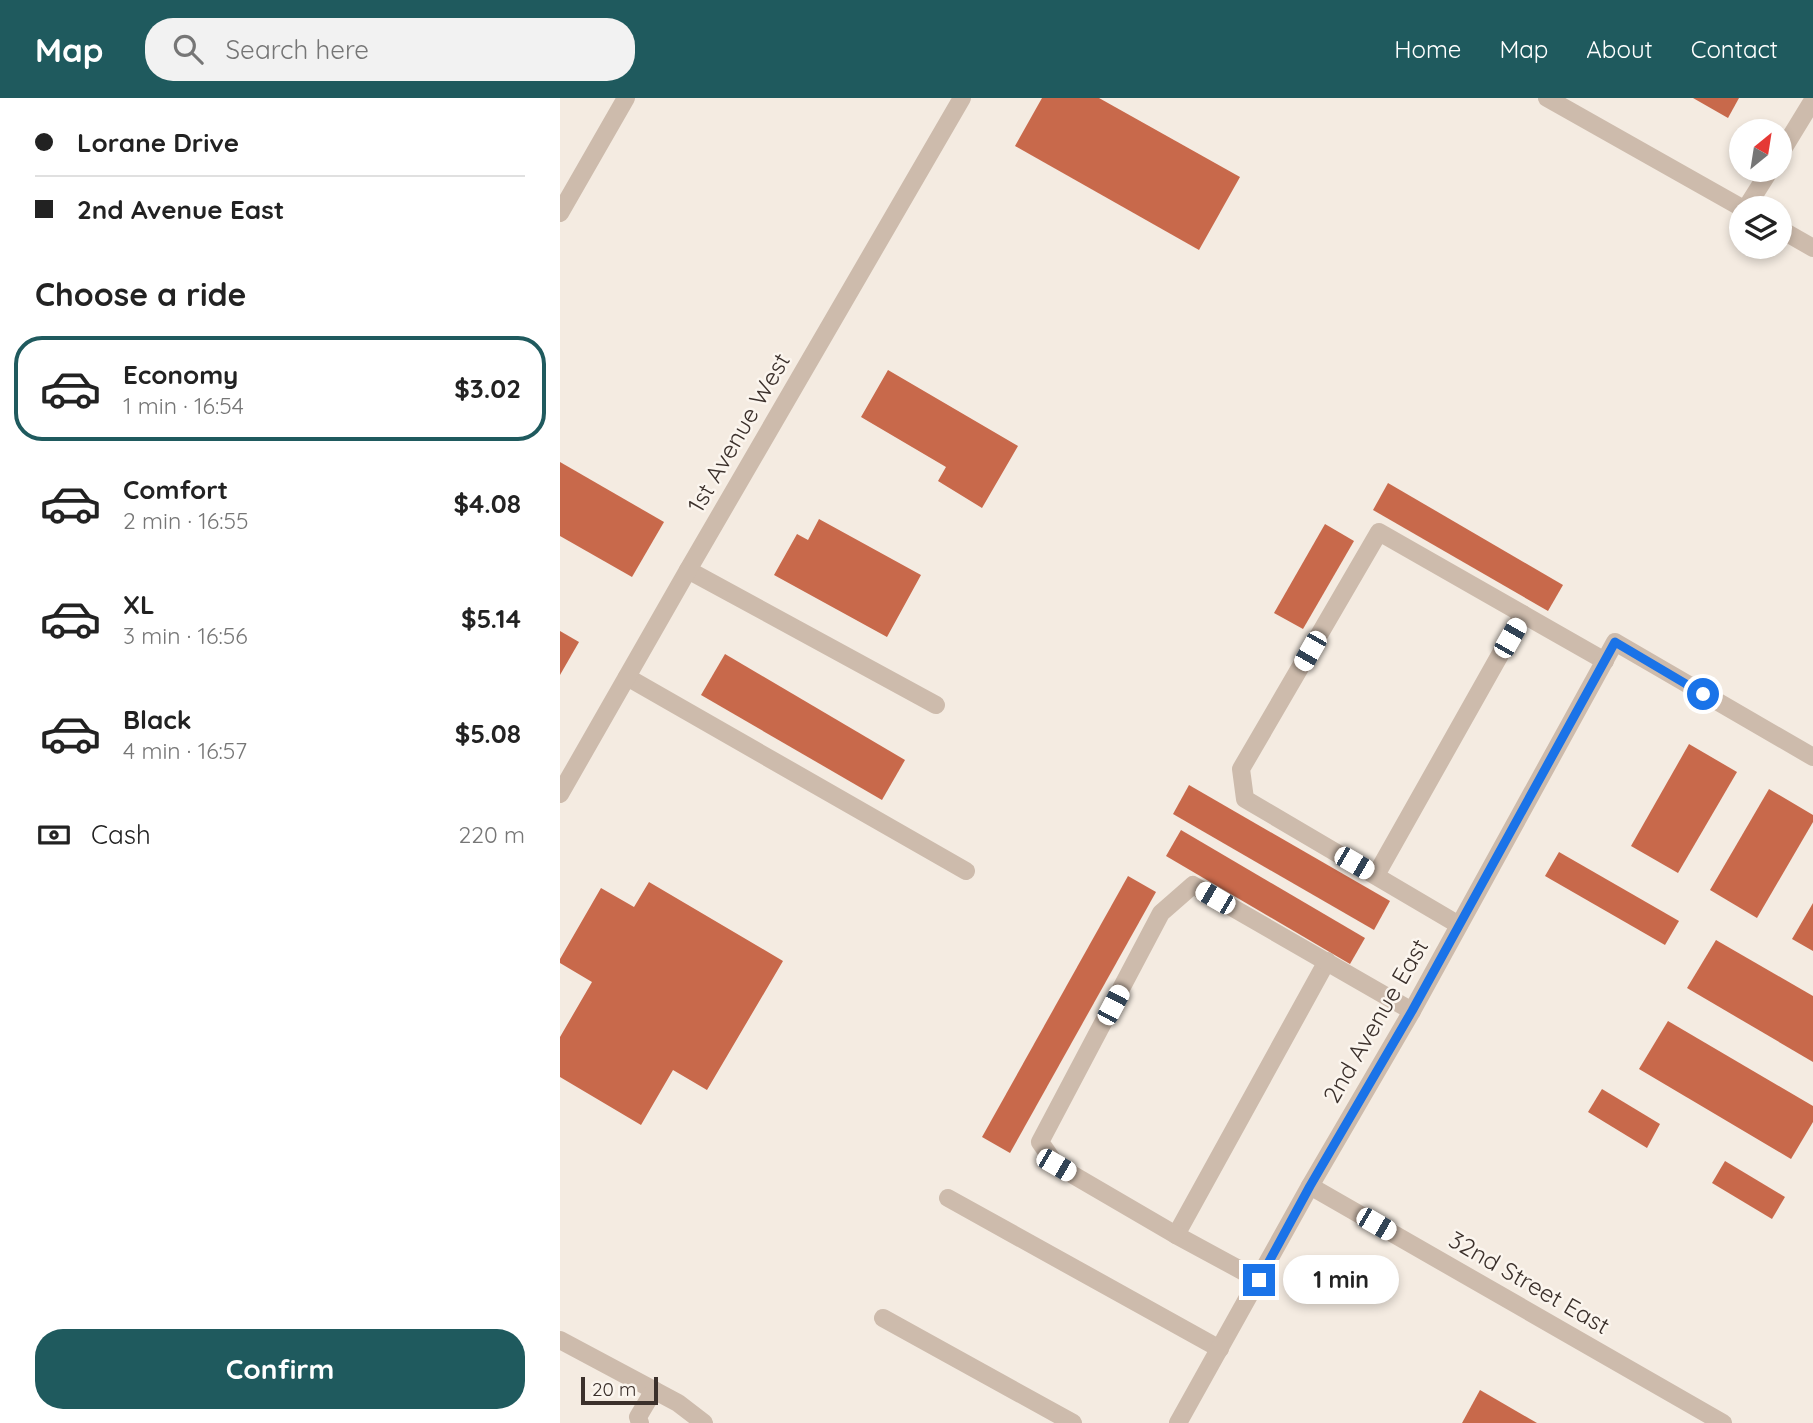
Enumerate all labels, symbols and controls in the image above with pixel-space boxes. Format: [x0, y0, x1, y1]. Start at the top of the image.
search box [145, 18, 635, 81]
text: Map [35, 29, 103, 70]
icon: search [169, 30, 207, 68]
text: Search here [225, 33, 369, 66]
text: Home [1394, 34, 1461, 64]
text: Map [1499, 34, 1548, 64]
text: About [1586, 34, 1653, 64]
text: Contact [1691, 34, 1778, 64]
north arrow [1729, 119, 1792, 182]
map controls [1729, 119, 1792, 259]
text: Lorane Drive [77, 126, 239, 159]
text: 2nd Avenue East [77, 193, 284, 226]
button: layers [1729, 196, 1792, 259]
text: Choose a ride [35, 274, 247, 314]
street label: 1st Avenue West [680, 347, 796, 518]
icon: car [39, 357, 102, 420]
text: Economy [123, 358, 238, 391]
text: $3.02 [454, 372, 521, 405]
text: 1 min · 16:54 [123, 391, 244, 420]
icon: car [39, 472, 102, 535]
text: Comfort [123, 473, 228, 506]
text: $4.08 [454, 487, 521, 520]
text: 2 min · 16:55 [123, 506, 249, 535]
icon: car [39, 587, 102, 650]
text: XL [123, 588, 155, 621]
text: $5.14 [461, 602, 521, 635]
car [1491, 615, 1530, 661]
text: 3 min · 16:56 [123, 621, 248, 650]
car [1291, 628, 1330, 674]
route start [1687, 678, 1719, 710]
icon: car [39, 702, 102, 765]
text: Black [123, 703, 192, 736]
text: $5.08 [455, 717, 521, 750]
text: 4 min · 16:57 [123, 736, 247, 765]
icon: cash [35, 816, 73, 854]
text: Cash [91, 818, 151, 851]
text: 220 m [459, 820, 525, 849]
car [1331, 843, 1378, 883]
car [1192, 878, 1239, 918]
street label: 2nd Avenue East [1316, 933, 1434, 1108]
car [1094, 982, 1133, 1028]
car [1033, 1145, 1080, 1185]
car [1353, 1204, 1400, 1244]
street label: 32nd Street East [1444, 1224, 1615, 1340]
callout: 1 min [1284, 1256, 1399, 1304]
route end [1243, 1264, 1275, 1296]
text: 1 min [1313, 1265, 1369, 1294]
button: Confirm [35, 1329, 525, 1409]
scale bar [581, 1374, 658, 1406]
text: 20 m [592, 1377, 636, 1401]

